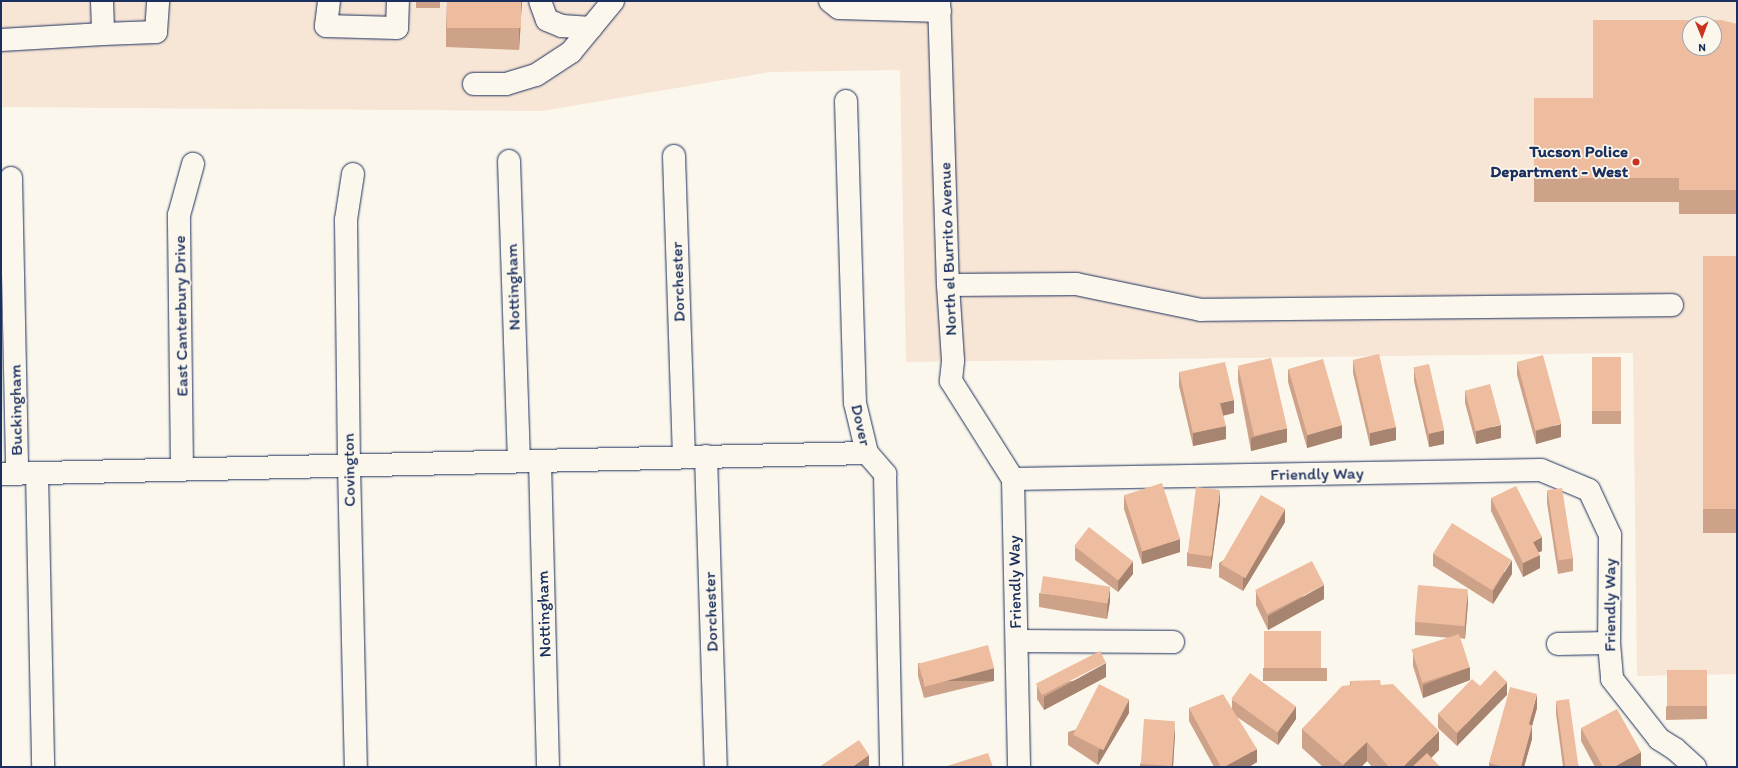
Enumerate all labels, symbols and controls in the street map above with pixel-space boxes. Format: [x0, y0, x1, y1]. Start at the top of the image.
north arrow [1682, 16, 1722, 56]
text: N [1698, 41, 1706, 54]
place label: Tucson Police Department - West [1490, 142, 1628, 182]
marker: Tucson Police Department - West [1631, 157, 1641, 167]
street label: North el Burrito Avenue [935, 162, 961, 336]
street label: East Canterbury Drive [169, 235, 193, 397]
street label: Dorchester [666, 241, 690, 323]
street label: Nottingham [501, 243, 525, 331]
street label: Buckingham [5, 364, 27, 456]
street label: Dover [846, 402, 876, 448]
street label: Covington [338, 433, 360, 507]
street label: Friendly Way [1270, 463, 1364, 485]
street label: Friendly Way [1004, 535, 1026, 629]
street label: Friendly Way [1600, 558, 1620, 652]
street label: Nottingham [532, 570, 556, 658]
street label: Dorchester [699, 571, 723, 653]

